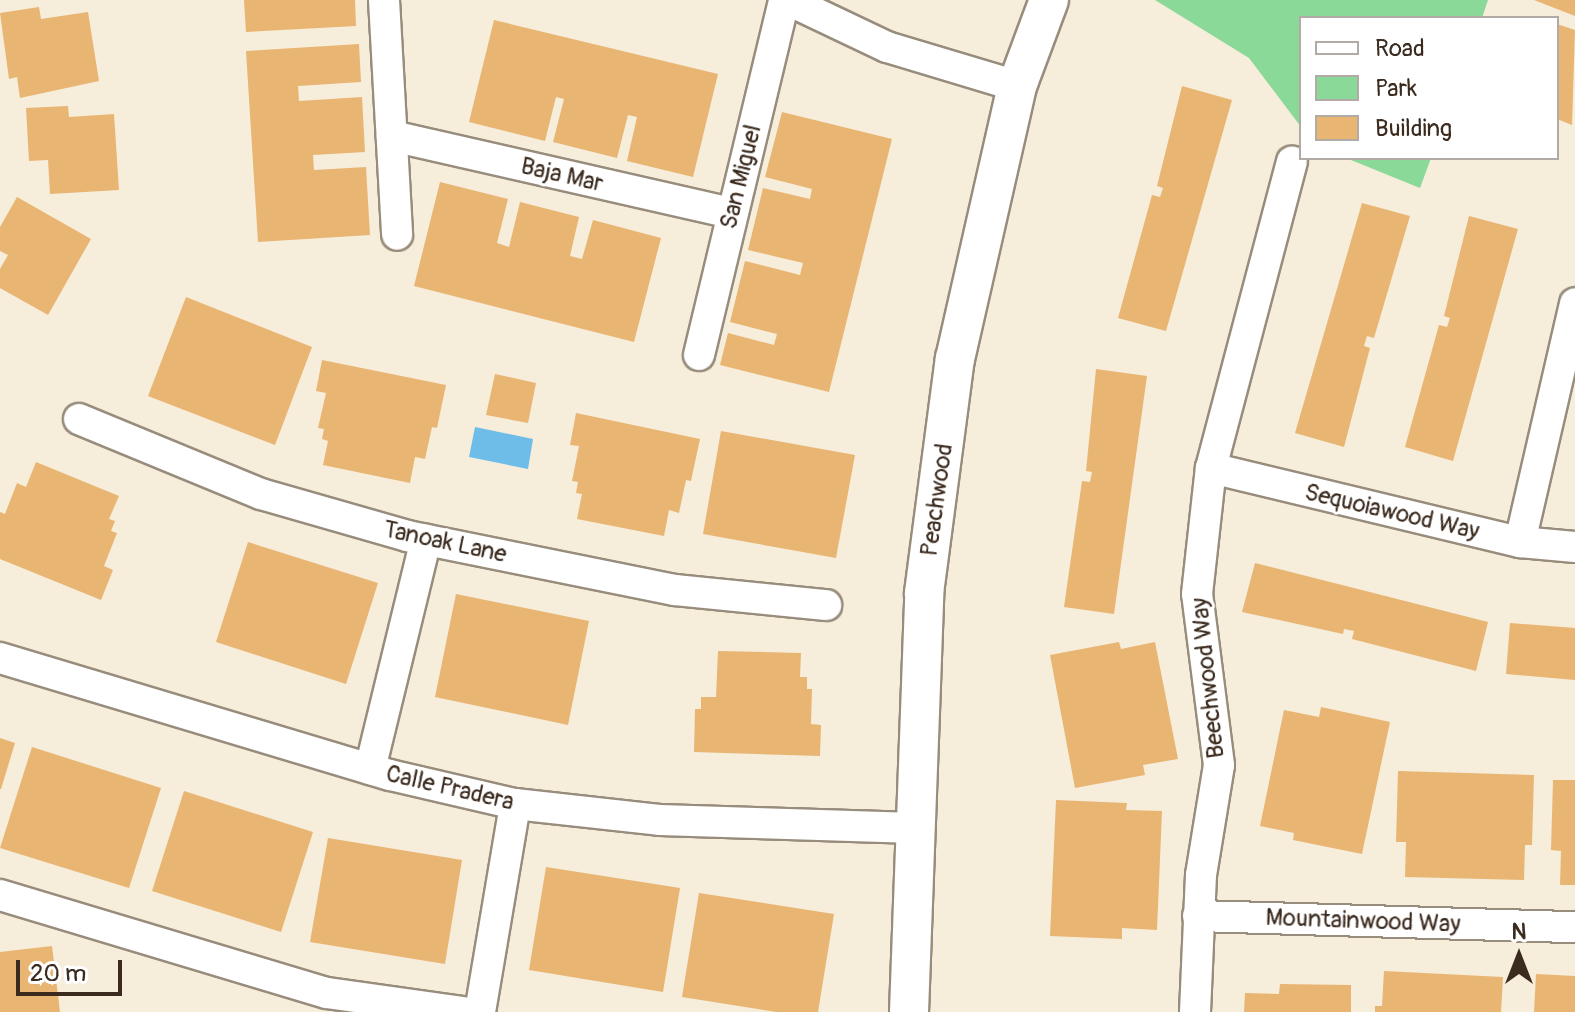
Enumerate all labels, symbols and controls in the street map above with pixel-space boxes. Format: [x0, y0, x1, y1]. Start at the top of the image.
legend [1299, 16, 1559, 160]
text: Road [1375, 34, 1425, 63]
text: Park [1375, 74, 1417, 103]
text: Building [1375, 114, 1452, 143]
street label: San Miguel [714, 122, 768, 232]
street label: Baja Mar [518, 152, 606, 198]
street label: Peachwood [915, 442, 959, 558]
street label: Sequoiawood Way [1302, 478, 1482, 546]
street label: Tanoak Lane [381, 515, 509, 569]
street label: Beechwood Way [1185, 596, 1231, 760]
street label: Calle Pradera [383, 759, 517, 817]
street label: Mountainwood Way [1265, 903, 1461, 939]
north arrow [1479, 916, 1559, 996]
text: N [1512, 918, 1526, 946]
scale bar [20, 944, 126, 994]
text: 20 m [30, 959, 86, 988]

